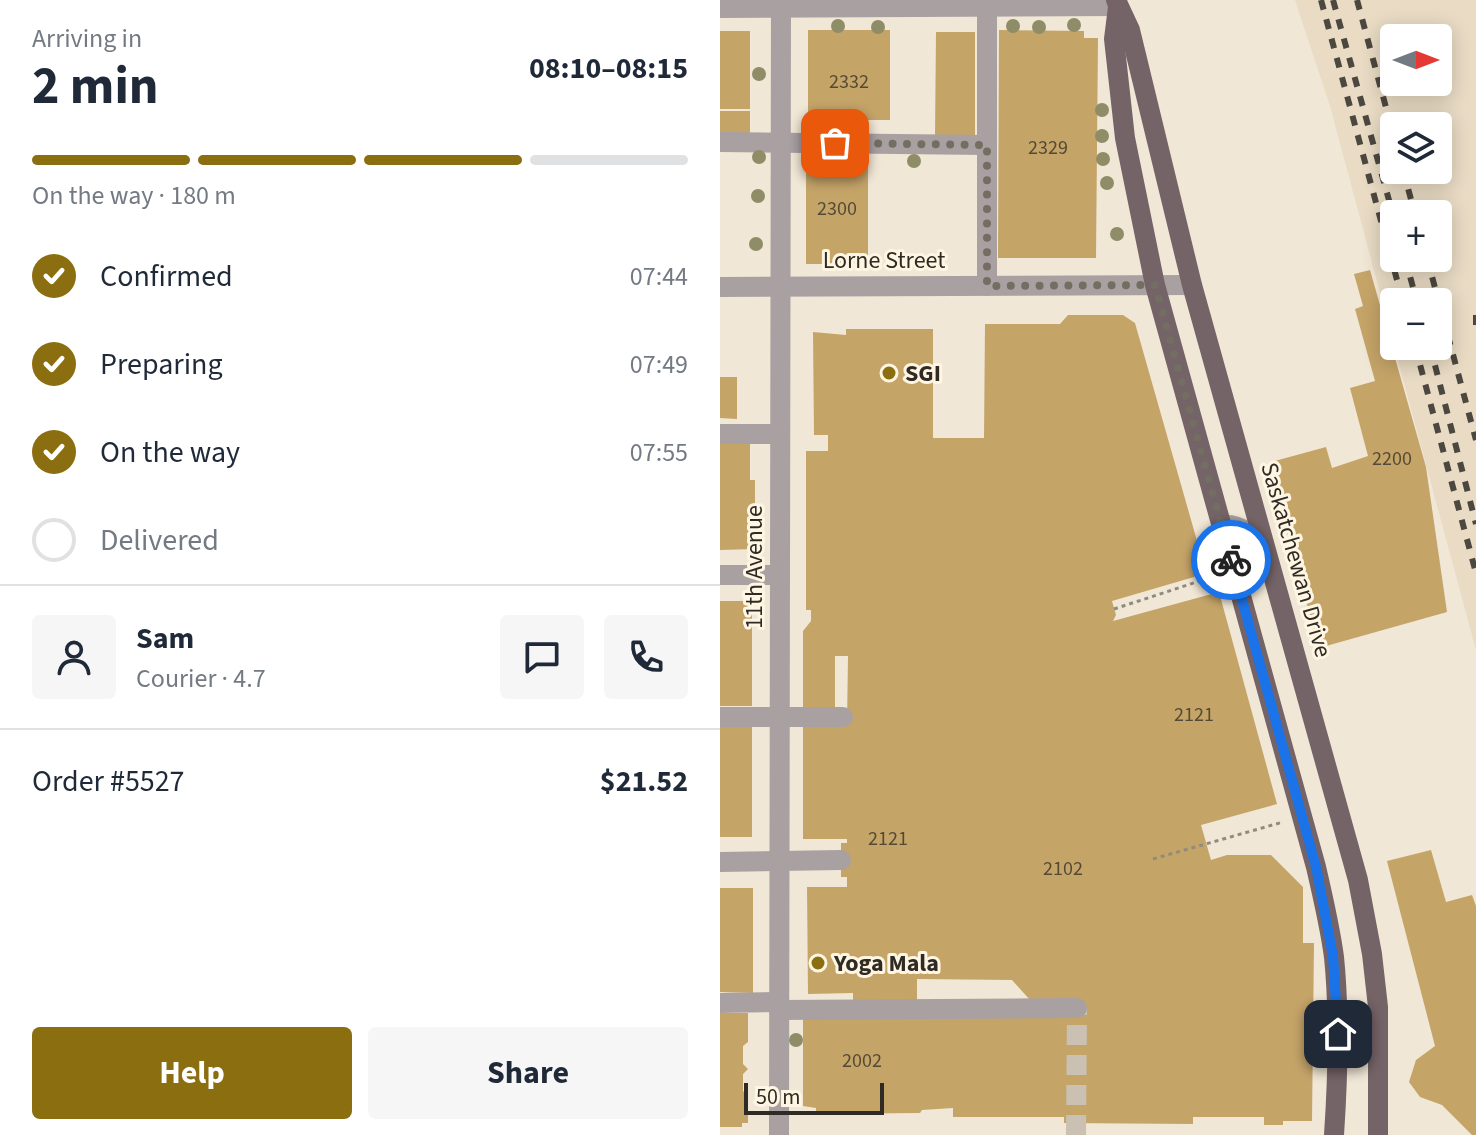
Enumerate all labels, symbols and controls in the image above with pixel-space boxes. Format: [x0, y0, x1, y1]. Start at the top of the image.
text: Arriving in [32, 20, 142, 57]
north arrow [1380, 24, 1452, 96]
map controls [1380, 24, 1452, 360]
text: 08:10–08:15 [529, 47, 688, 90]
text: 2 min [32, 50, 159, 124]
house number: 2332 [829, 68, 869, 96]
pin [801, 109, 869, 177]
button: layers [1380, 112, 1452, 184]
icon: bag [813, 121, 857, 165]
house number: 2329 [1028, 134, 1068, 162]
text: On the way · 180 m [32, 177, 236, 214]
house number: 2300 [817, 195, 857, 223]
button: + [1380, 200, 1452, 272]
street label: Lorne Street [823, 243, 945, 278]
icon: check [32, 254, 76, 298]
text: Confirmed [100, 255, 233, 298]
text: 07:44 [630, 258, 688, 295]
button: − [1380, 288, 1452, 360]
icon: check [32, 342, 76, 386]
text: Preparing [100, 343, 223, 386]
text: 07:49 [630, 346, 688, 383]
place label: SGI [905, 356, 941, 391]
marker: SGI [880, 364, 898, 382]
icon: check [32, 430, 76, 474]
text: On the way [100, 431, 240, 474]
text: 07:55 [630, 434, 688, 471]
house number: 2200 [1372, 445, 1412, 473]
street label: Saskatchewan Drive [1251, 458, 1341, 662]
street label: 11th Avenue [737, 505, 772, 629]
text: Delivered [100, 519, 219, 562]
courier [1191, 520, 1271, 600]
icon: bike [1209, 538, 1253, 582]
button: person [32, 615, 116, 699]
button: chat [500, 615, 584, 699]
button: phone [604, 615, 688, 699]
text: Sam [136, 617, 194, 660]
text: Courier · 4.7 [136, 660, 266, 697]
house number: 2121 [1174, 701, 1214, 729]
text: Order #5527 [32, 760, 185, 803]
text: $21.52 [600, 760, 688, 803]
house number: 2121 [868, 825, 908, 853]
house number: 2102 [1043, 855, 1083, 883]
place label: Yoga Mala [833, 946, 939, 981]
marker: Yoga Mala [809, 954, 827, 972]
pin [1304, 1000, 1372, 1068]
icon: home [1316, 1012, 1360, 1056]
button: Help [32, 1027, 352, 1119]
button: Share [368, 1027, 688, 1119]
house number: 2002 [842, 1047, 882, 1075]
scale bar [744, 1079, 884, 1115]
text: 50 m [756, 1081, 801, 1113]

